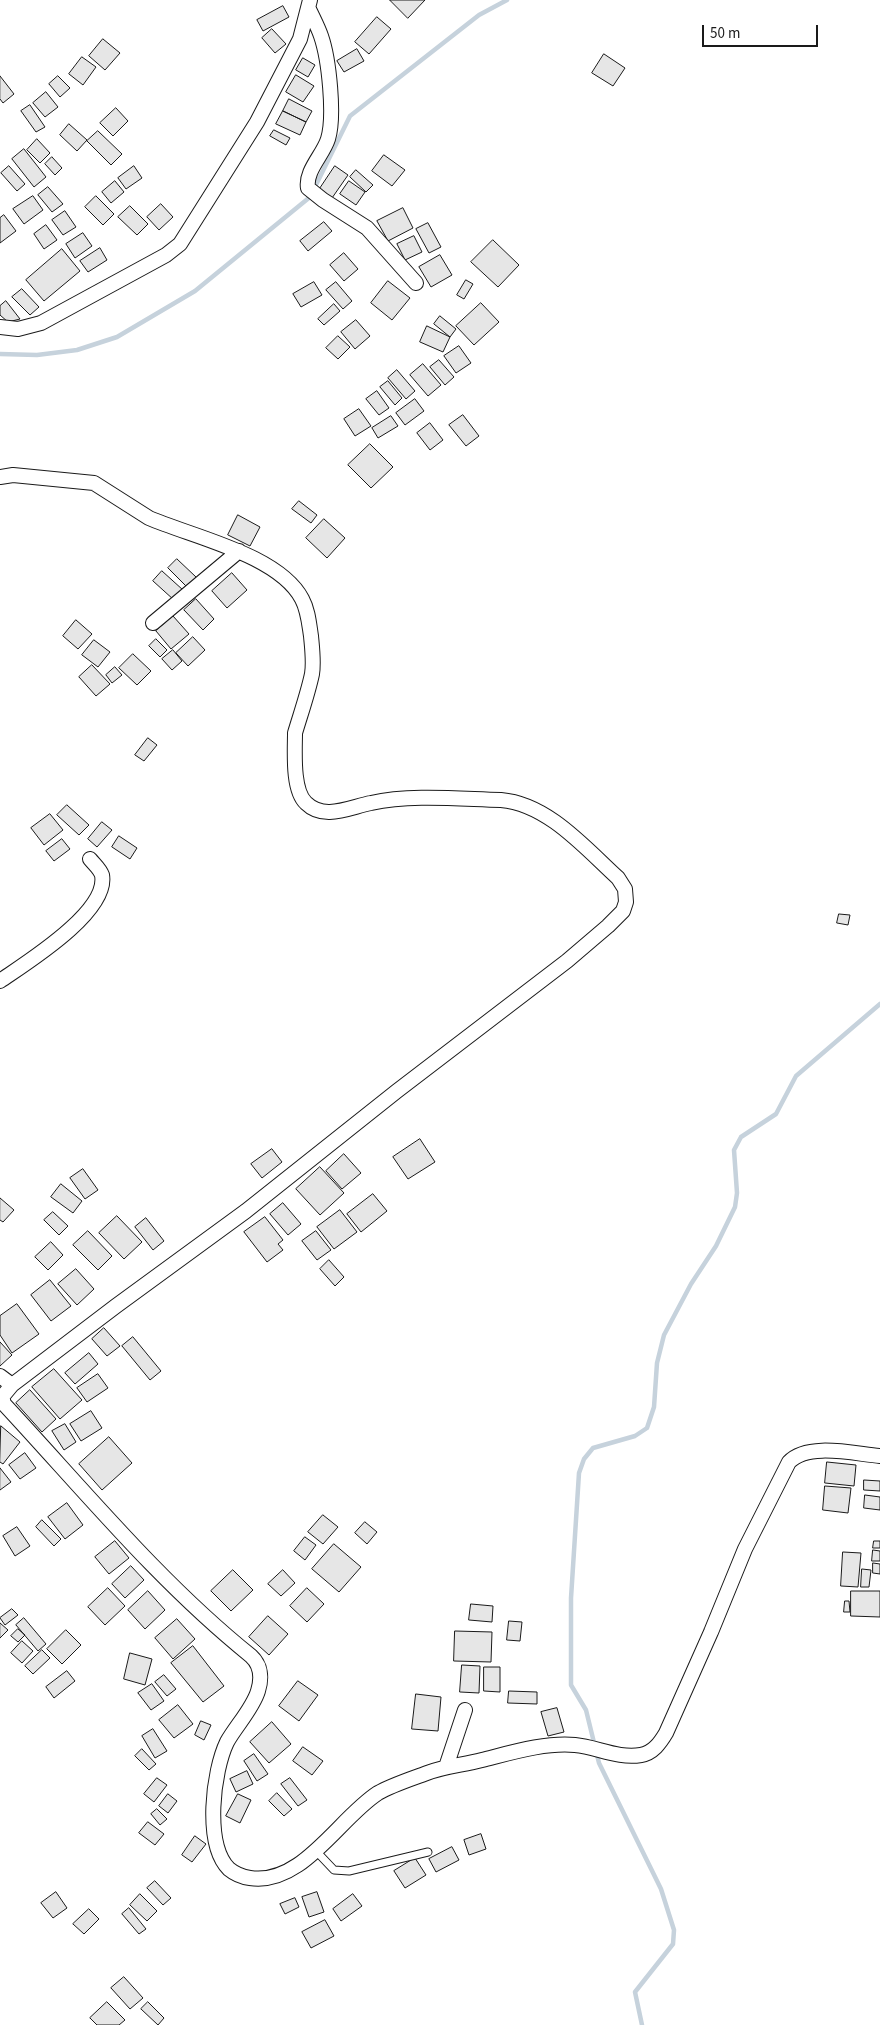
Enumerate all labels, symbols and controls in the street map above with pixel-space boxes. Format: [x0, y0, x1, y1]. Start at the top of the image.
scale bar [705, 15, 821, 47]
text: 50 m [710, 23, 740, 44]

